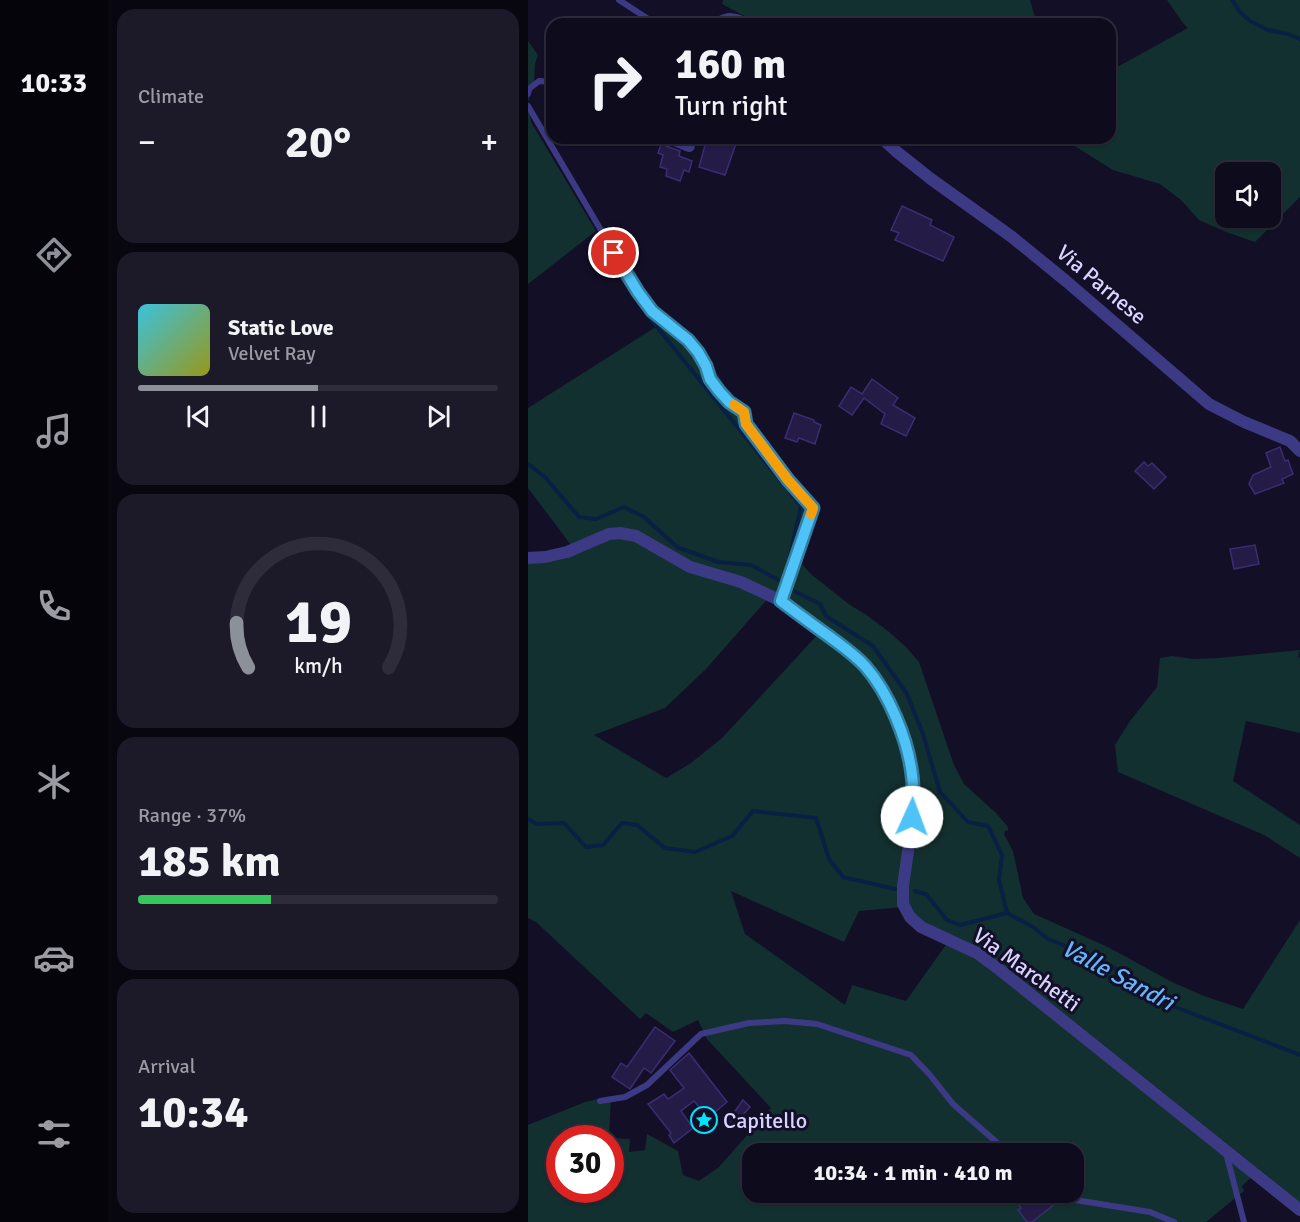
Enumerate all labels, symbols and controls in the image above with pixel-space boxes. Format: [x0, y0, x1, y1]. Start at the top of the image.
text: 160 m [675, 39, 786, 90]
icon: right [576, 42, 654, 120]
text: 10:33 [21, 67, 87, 100]
text: Climate [138, 84, 204, 109]
text: Turn right [675, 90, 788, 123]
text: 20° [285, 115, 351, 170]
text: − [138, 122, 156, 163]
text: + [480, 122, 498, 163]
map controls [1215, 162, 1281, 228]
button: sound [1215, 162, 1281, 228]
pin [588, 227, 639, 278]
icon: directions [33, 234, 75, 276]
icon: arrive [597, 236, 630, 269]
street label: Via Parnese [1051, 239, 1152, 330]
text: Static Love [228, 314, 334, 341]
text: Velvet Ray [228, 341, 316, 366]
icon: previous [182, 400, 215, 433]
icon: pause [302, 400, 335, 433]
icon: next [422, 400, 455, 433]
icon: music [33, 410, 75, 452]
text: 19 [284, 583, 352, 660]
icon: phone [33, 585, 75, 627]
text: km/h [294, 653, 342, 679]
icon: climate [33, 761, 75, 803]
position arrow [880, 785, 944, 849]
text: Range · 37% [138, 803, 246, 828]
text: 185 km [138, 834, 281, 889]
street label: Via Marchetti [968, 921, 1086, 1017]
water label: Valle Sandri [1057, 933, 1182, 1018]
icon: car [33, 937, 75, 979]
text: Arrival [138, 1054, 196, 1079]
text: 10:34 [138, 1085, 248, 1140]
place icon: Capitello [689, 1105, 719, 1135]
place label: Capitello [723, 1107, 807, 1134]
icon: filters [33, 1113, 75, 1155]
speed limit sign: 30 [546, 1125, 624, 1203]
text: 10:34 · 1 min · 410 m [813, 1159, 1013, 1186]

